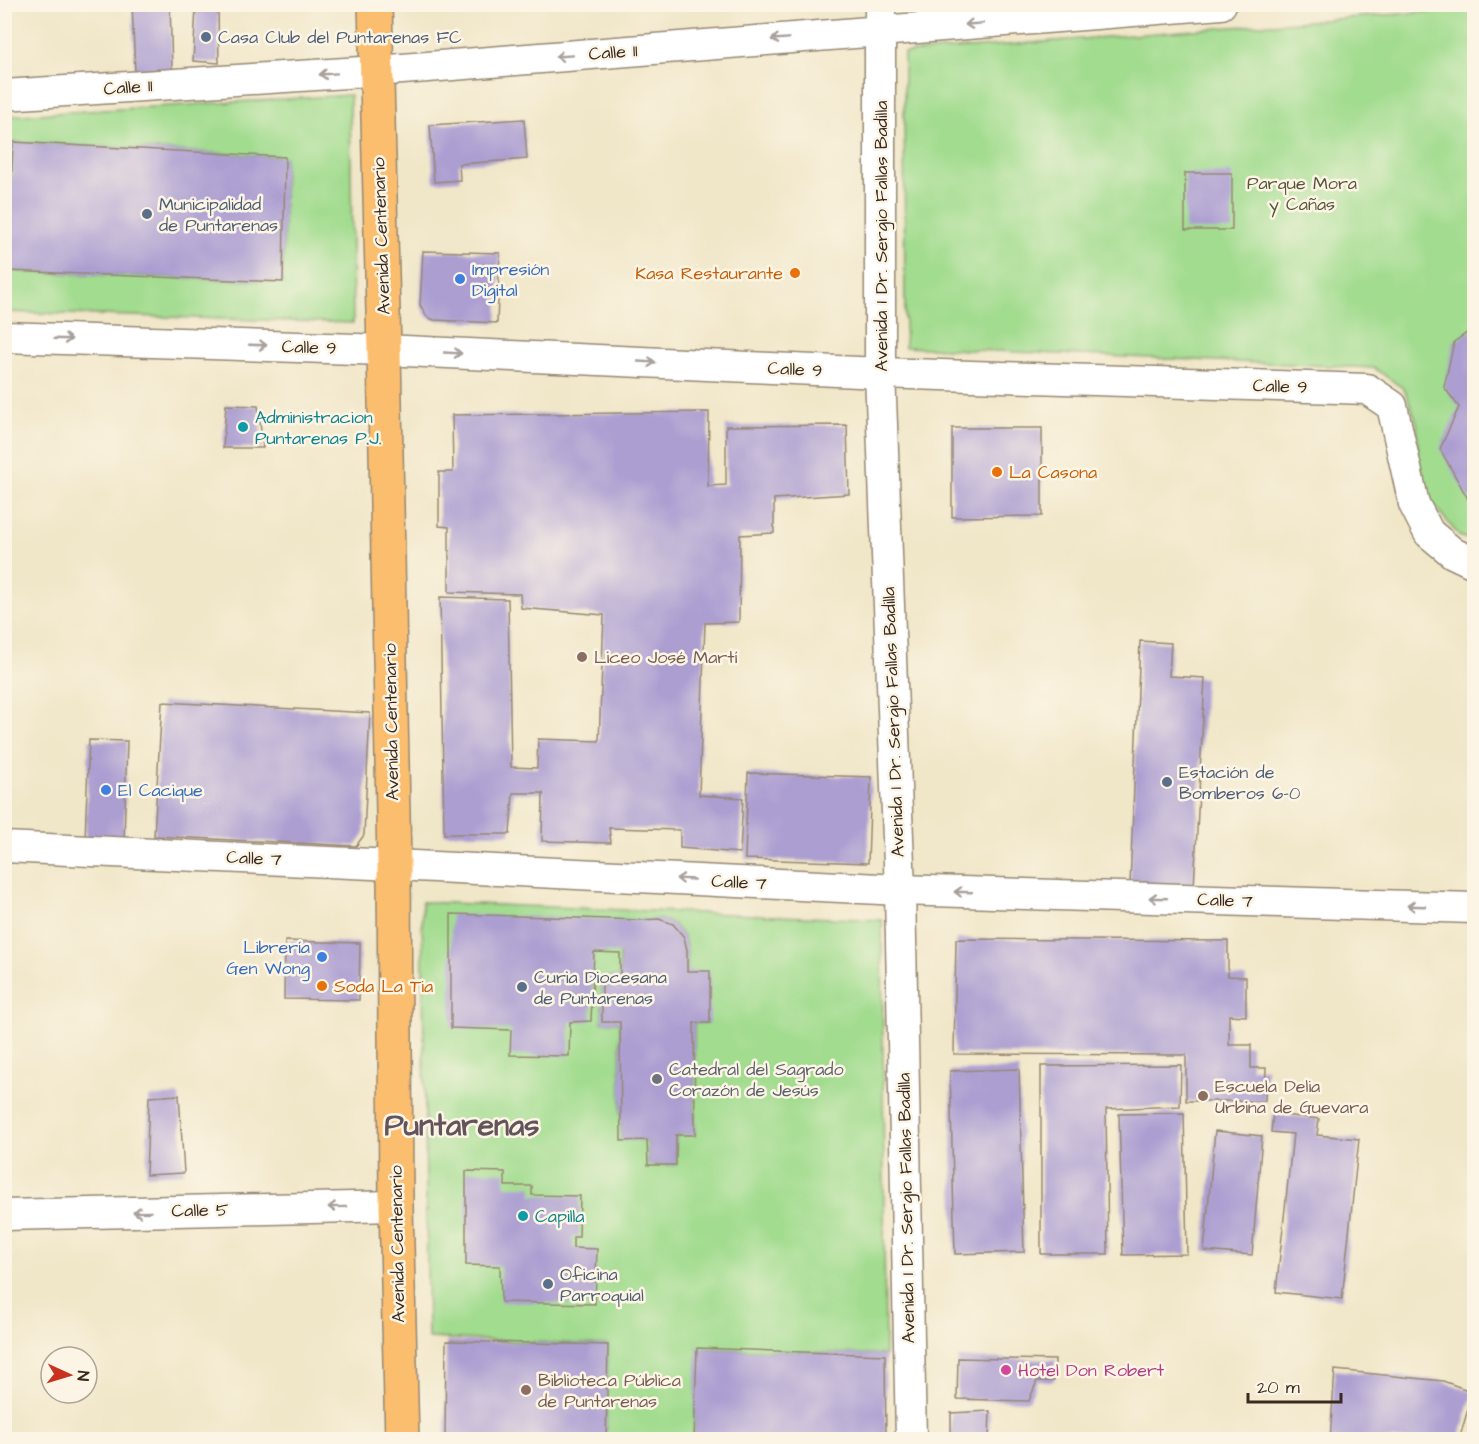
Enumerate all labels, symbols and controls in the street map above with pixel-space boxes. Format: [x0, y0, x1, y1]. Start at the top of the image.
one-way arrow [965, 19, 985, 30]
place label: Casa Club del Puntarenas FC [218, 25, 462, 50]
marker: Casa Club del Puntarenas FC [199, 30, 213, 44]
one-way arrow [770, 34, 790, 45]
street label: Calle 11 [588, 38, 638, 67]
one-way arrow [555, 51, 575, 62]
one-way arrow [319, 69, 339, 80]
street label: Calle 11 [103, 73, 153, 102]
street label: Avenida 1 Dr. Sergio Fallas Badilla [869, 101, 895, 371]
street label: Avenida Centenario [366, 157, 397, 315]
park label: Parque Mora y Cañas [1247, 171, 1357, 218]
place label: Municipalidad de Puntarenas [159, 192, 278, 238]
marker: Municipalidad de Puntarenas [140, 207, 154, 221]
place label: Impresión Digital [472, 257, 549, 304]
place label: Kasa Restaurante [635, 261, 783, 286]
marker: Kasa Restaurante [788, 266, 802, 280]
marker: Impresión Digital [453, 272, 467, 286]
one-way arrow [52, 333, 72, 344]
street label: Calle 9 [281, 334, 337, 361]
one-way arrow [247, 340, 267, 351]
one-way arrow [442, 347, 462, 358]
one-way arrow [637, 356, 657, 367]
street label: Calle 9 [767, 356, 823, 383]
street label: Calle 9 [1252, 373, 1308, 400]
place label: Administracion Puntarenas P.J. [255, 405, 381, 451]
marker: Administracion Puntarenas P.J. [236, 420, 250, 434]
place label: La Casona [1009, 460, 1097, 485]
marker: La Casona [990, 465, 1004, 479]
street label: Avenida 1 Dr. Sergio Fallas Badilla [876, 586, 912, 858]
street label: Avenida Centenario [378, 643, 405, 801]
place label: Liceo José Martí [594, 645, 738, 670]
marker: Liceo José Martí [575, 650, 589, 664]
place label: Estación de Bomberos 6-0 [1179, 760, 1300, 806]
marker: Estación de Bomberos 6-0 [1160, 775, 1174, 789]
place label: El Cacique [118, 778, 203, 803]
marker: El Cacique [99, 783, 113, 797]
street label: Calle 7 [226, 845, 282, 872]
street label: Calle 7 [711, 869, 767, 896]
one-way arrow [675, 873, 695, 884]
one-way arrow [954, 886, 974, 897]
street label: Calle 7 [1197, 887, 1253, 914]
one-way arrow [1149, 892, 1169, 903]
one-way arrow [1407, 900, 1427, 911]
place label: Librería Gen Wong [226, 935, 310, 982]
marker: Librería Gen Wong [315, 950, 329, 964]
place label: Curia Diocesana de Puntarenas [534, 965, 667, 1011]
place label: Soda La Tia [334, 974, 433, 999]
marker: Soda La Tia [315, 979, 329, 993]
marker: Curia Diocesana de Puntarenas [515, 980, 529, 994]
place label: Catedral del Sagrado Corazón de Jesús [669, 1057, 844, 1103]
marker: Catedral del Sagrado Corazón de Jesús [650, 1072, 664, 1086]
street label: Avenida 1 Dr. Sergio Fallas Badilla [892, 1072, 922, 1344]
place label: Escuela Delia Urbina de Guevara [1215, 1074, 1368, 1120]
marker: Escuela Delia Urbina de Guevara [1196, 1089, 1210, 1103]
district label: Puntarenas [385, 1105, 539, 1147]
street label: Avenida Centenario [384, 1165, 411, 1323]
street label: Calle 5 [171, 1197, 229, 1223]
one-way arrow [328, 1201, 348, 1213]
place label: Capilla [535, 1204, 584, 1229]
one-way arrow [133, 1206, 153, 1217]
marker: Capilla [516, 1209, 530, 1223]
place label: Oficina Parroquial [560, 1262, 644, 1308]
marker: Oficina Parroquial [541, 1277, 555, 1291]
north arrow [39, 1345, 99, 1405]
place label: Hotel Don Robert [1018, 1358, 1165, 1383]
marker: Hotel Don Robert [999, 1363, 1013, 1377]
scale bar [1248, 1366, 1341, 1404]
place label: Biblioteca Pública de Puntarenas [538, 1368, 681, 1414]
text: N [72, 1370, 94, 1382]
text: 20 m [1257, 1375, 1300, 1400]
marker: Biblioteca Pública de Puntarenas [519, 1383, 533, 1397]

